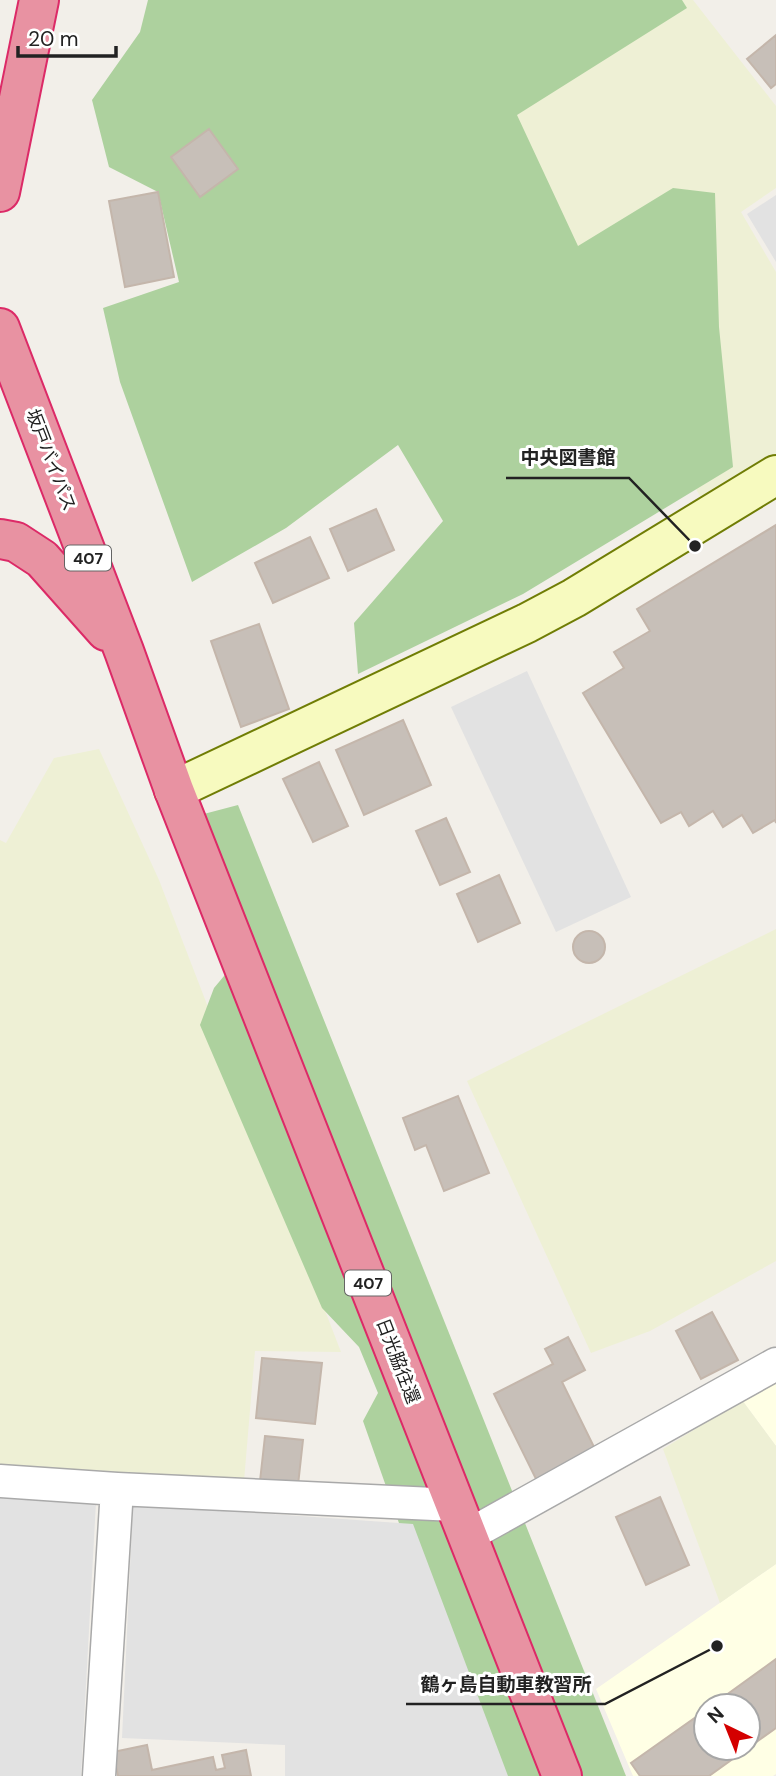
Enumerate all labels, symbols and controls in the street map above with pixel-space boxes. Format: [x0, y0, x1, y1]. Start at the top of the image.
scale bar [18, 14, 116, 58]
text: 20 m [28, 25, 79, 53]
street label: 坂戸バイパス [21, 405, 81, 515]
callout: 中央図書館 [506, 438, 629, 478]
text: 中央図書館 [520, 445, 616, 470]
road number: 407 [65, 545, 111, 570]
road number: 407 [345, 1270, 391, 1296]
street label: 日光脇往還 [371, 1315, 425, 1407]
callout: 鶴ヶ島自動車教習所 [406, 1664, 605, 1704]
text: 鶴ヶ島自動車教習所 [420, 1672, 592, 1697]
north arrow [692, 1692, 762, 1762]
text: N [702, 1701, 729, 1729]

